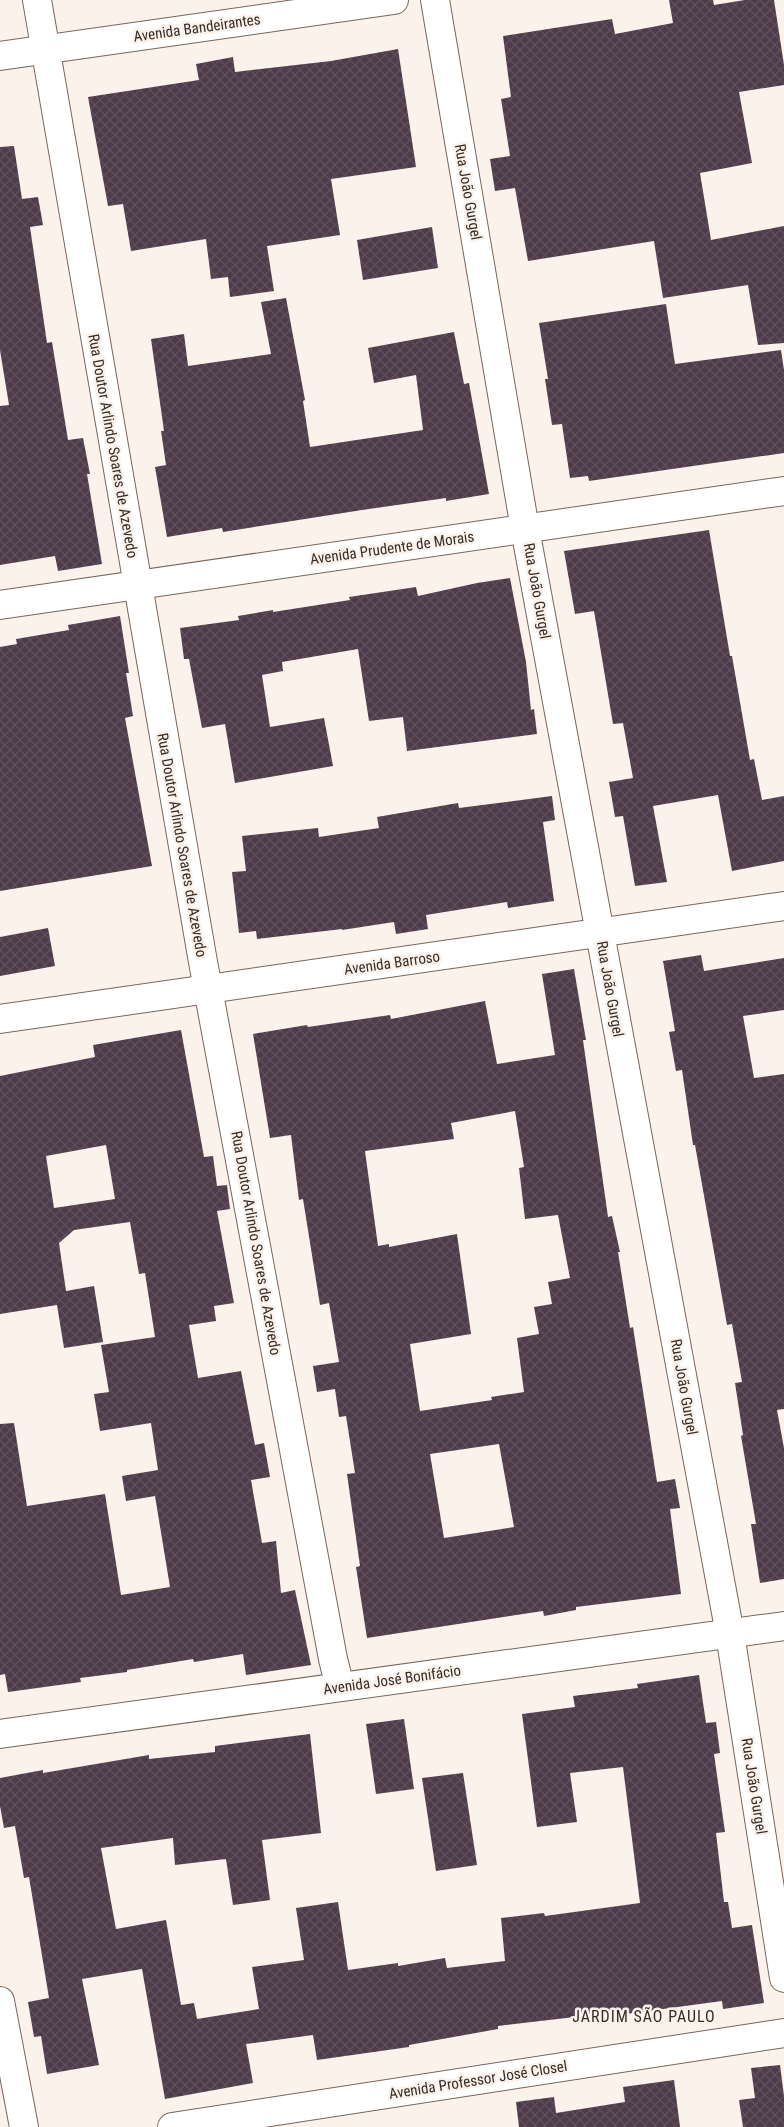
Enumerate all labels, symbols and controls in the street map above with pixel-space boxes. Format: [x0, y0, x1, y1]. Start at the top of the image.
street label: Avenida Bandeirantes [132, 10, 262, 46]
street label: Rua João Gurgel [451, 143, 485, 241]
street label: Rua Doutor Arlindo Soares de Azevedo [84, 332, 142, 560]
street label: Avenida Prudente de Morais [309, 528, 475, 568]
street label: Rua João Gurgel [520, 542, 554, 640]
street label: Rua Doutor Arlindo Soares de Azevedo [153, 731, 211, 959]
street label: Rua João Gurgel [593, 940, 627, 1038]
street label: Avenida Barroso [343, 947, 441, 979]
street label: Rua Doutor Arlindo Soares de Azevedo [227, 1129, 285, 1357]
street label: Rua João Gurgel [667, 1338, 701, 1436]
street label: Avenida José Bonifácio [322, 1661, 462, 1699]
street label: Rua João Gurgel [738, 1737, 770, 1835]
district label: JARDIM SÃO PAULO [572, 2006, 716, 2026]
street label: Avenida Professor José Closel [388, 2057, 568, 2103]

